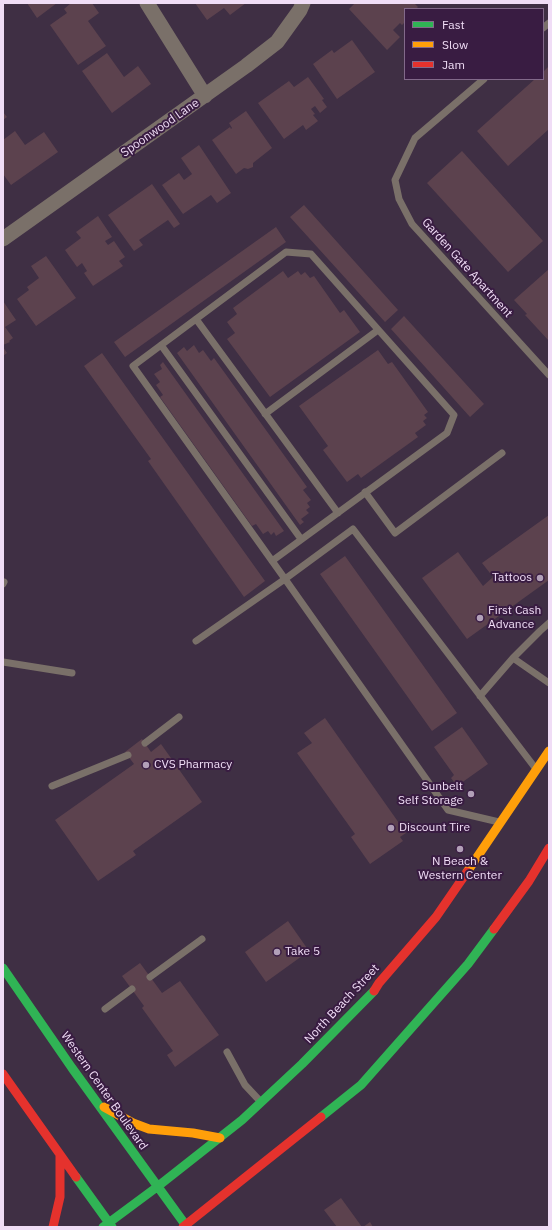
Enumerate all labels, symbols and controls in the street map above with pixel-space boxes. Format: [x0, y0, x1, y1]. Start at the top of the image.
legend [404, 8, 544, 80]
text: Fast [442, 17, 465, 32]
text: Slow [442, 37, 468, 52]
text: Jam [442, 57, 465, 72]
street label: Spoonwood Lane [118, 96, 202, 160]
street label: Garden Gate Apartment [419, 215, 515, 321]
place label: Tattoos [492, 571, 532, 585]
marker: Tattoos [535, 573, 545, 583]
place label: First Cash Advance [488, 604, 541, 632]
marker: First Cash Advance [475, 613, 485, 623]
place label: CVS Pharmacy [154, 758, 232, 772]
marker: CVS Pharmacy [141, 760, 151, 770]
place label: Sunbelt Self Storage [398, 780, 463, 808]
marker: Sunbelt Self Storage [466, 789, 476, 799]
place label: Discount Tire [399, 821, 470, 835]
marker: Discount Tire [386, 823, 396, 833]
marker: N Beach & Western Center [455, 844, 465, 854]
place label: N Beach & Western Center [418, 855, 502, 883]
place label: Take 5 [285, 945, 320, 959]
marker: Take 5 [272, 947, 282, 957]
street label: North Beach Street [302, 961, 382, 1047]
street label: Western Center Boulevard [58, 1029, 150, 1153]

